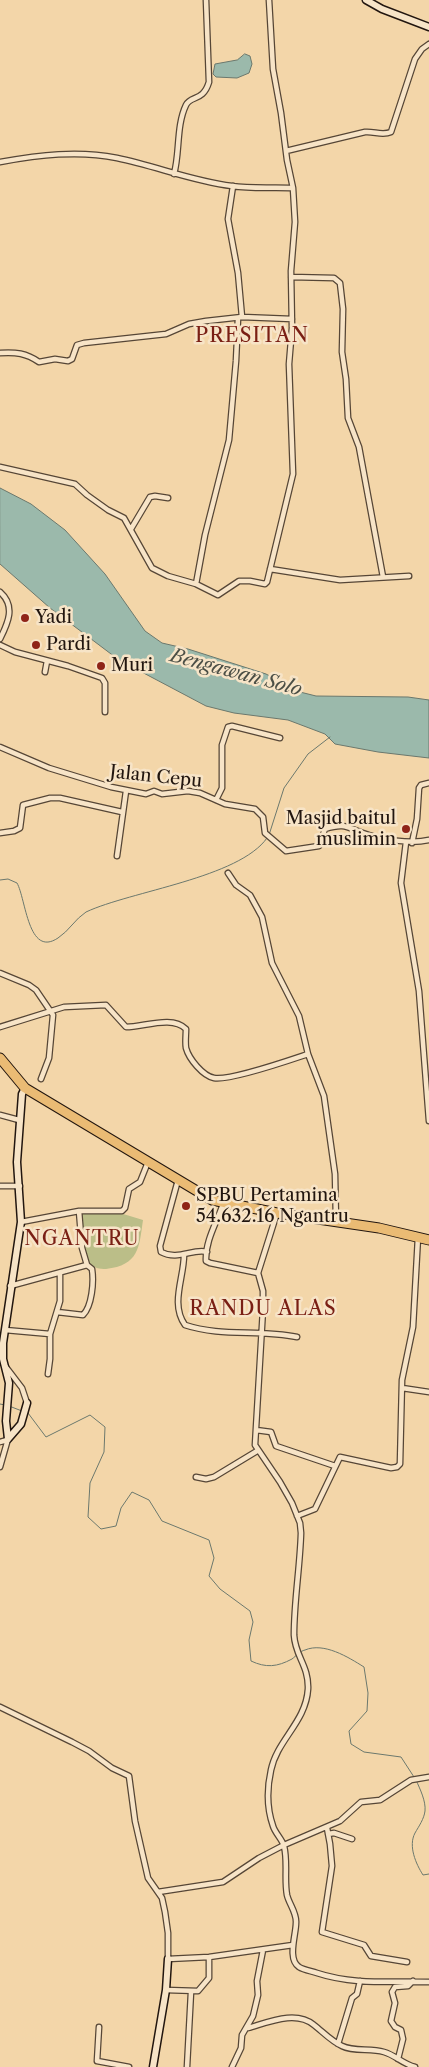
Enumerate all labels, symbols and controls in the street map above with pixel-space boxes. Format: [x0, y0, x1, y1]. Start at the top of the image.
district label: PRESITAN [194, 324, 310, 348]
place label: Yadi [35, 607, 72, 629]
marker: Yadi [19, 612, 31, 624]
place label: Pardi [46, 634, 91, 656]
marker: Pardi [30, 639, 42, 651]
water label: Bengawan Solo [168, 644, 304, 702]
place label: Muri [111, 655, 153, 677]
marker: Muri [95, 660, 107, 672]
street label: Jalan Cepu [109, 761, 203, 793]
place label: Masjid baitul muslimin [286, 808, 396, 851]
marker: Masjid baitul muslimin [400, 823, 412, 835]
place label: SPBU Pertamina 54.632.16 Ngantru [196, 1185, 349, 1228]
marker: SPBU Pertamina 54.632.16 Ngantru [180, 1200, 192, 1212]
district label: NGANTRU [23, 1227, 141, 1251]
district label: RANDU ALAS [188, 1297, 338, 1321]

